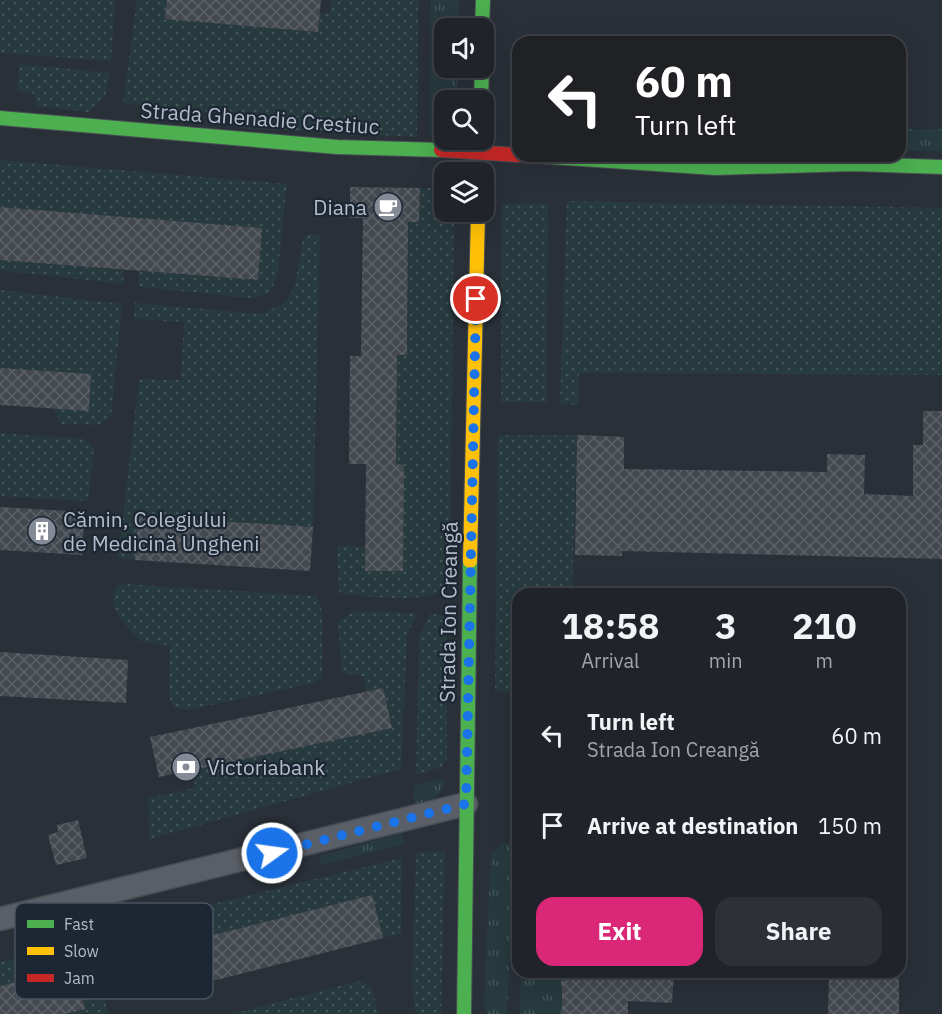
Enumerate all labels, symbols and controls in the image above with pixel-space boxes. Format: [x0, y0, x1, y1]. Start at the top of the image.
map controls [434, 18, 494, 222]
button: sound [434, 18, 494, 78]
text: 60 m [635, 54, 733, 109]
icon: left [536, 60, 614, 138]
button: search [434, 90, 494, 150]
street label: Strada Ghenadie Crestiuc [140, 96, 380, 140]
text: Turn left [635, 107, 736, 142]
button: layers [434, 162, 494, 222]
cafe icon: Diana [372, 191, 404, 223]
place label: Diana [313, 193, 367, 221]
pin [450, 273, 501, 324]
icon: arrive [459, 282, 492, 315]
place label: Cămin, Colegiului de Medicină Ungheni [63, 505, 259, 557]
building icon: Cămin, Colegiului de Medicină Ungheni [26, 515, 58, 547]
street label: Strada Ion Creangă [432, 521, 464, 703]
text: 18:58 [561, 602, 660, 649]
text: 3 [715, 602, 737, 649]
text: 210 [792, 602, 857, 649]
text: Arrival [581, 647, 640, 674]
text: min [709, 647, 743, 674]
text: m [816, 647, 833, 674]
text: Turn left [587, 707, 675, 736]
icon: left [536, 719, 569, 752]
text: 60 m [831, 721, 882, 750]
text: Strada Ion Creangă [587, 736, 760, 763]
bank icon: Victoriabank [170, 751, 202, 783]
place label: Victoriabank [207, 753, 325, 781]
icon: arrive [536, 809, 569, 842]
text: Arrive at destination [587, 811, 798, 840]
text: 150 m [818, 811, 882, 840]
position arrow [240, 821, 304, 885]
button: Exit [536, 897, 703, 966]
button: Share [715, 897, 882, 966]
legend [15, 903, 213, 999]
text: Fast [64, 914, 94, 934]
text: Slow [64, 941, 99, 961]
text: Jam [64, 968, 95, 988]

